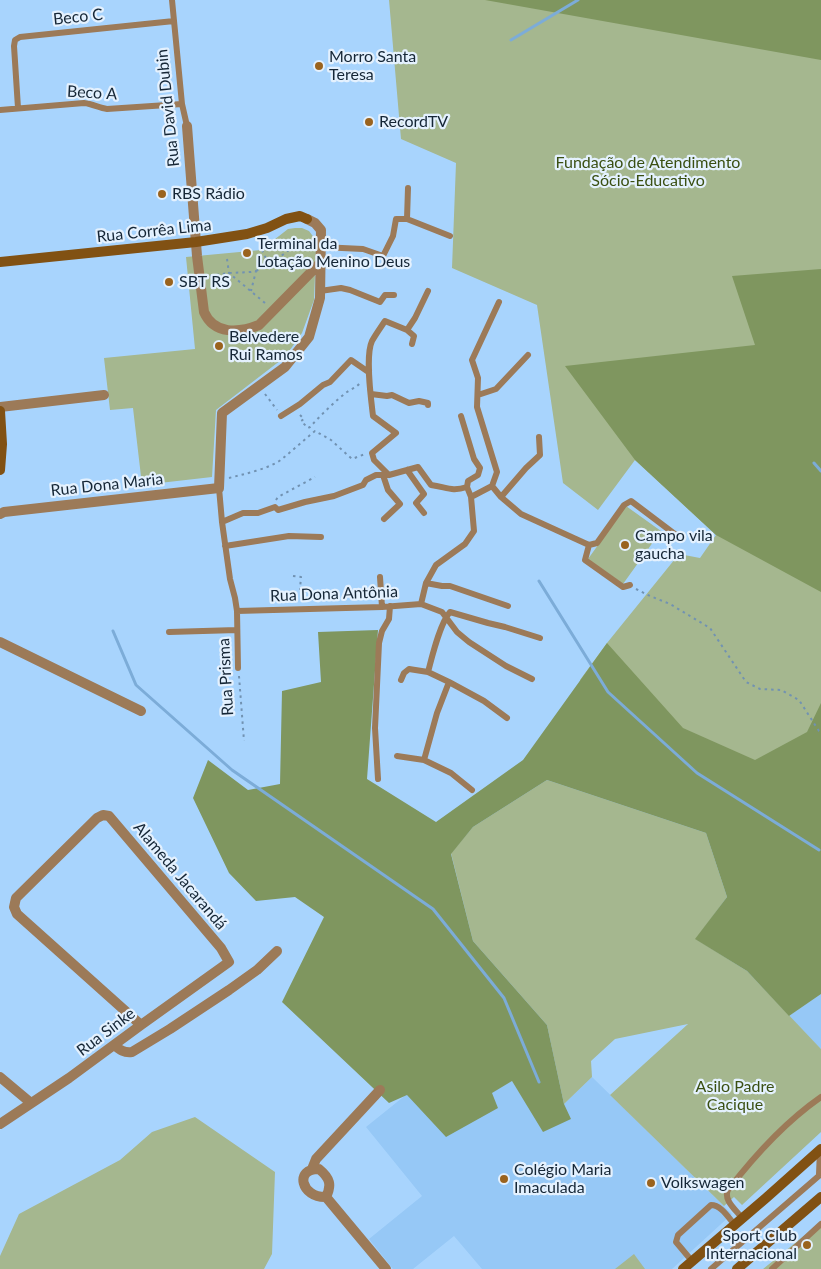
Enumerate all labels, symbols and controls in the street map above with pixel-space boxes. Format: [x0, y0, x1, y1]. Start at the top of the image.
street label: Beco C [52, 5, 104, 29]
place label: Morro Santa Teresa [329, 47, 416, 85]
street label: Rua David Dubin [152, 48, 184, 168]
marker: Morro Santa Teresa [313, 60, 325, 72]
street label: Beco A [66, 82, 118, 104]
place label: RecordTV [379, 112, 448, 132]
marker: RecordTV [363, 116, 375, 128]
park label: Fundação de Atendimento Sócio-Educativo [556, 153, 740, 191]
place label: RBS Rádio [172, 184, 245, 204]
marker: RBS Rádio [156, 188, 168, 200]
street label: Rua Corrêa Lima [96, 215, 212, 247]
place label: Terminal da Lotação Menino Deus [257, 234, 410, 272]
marker: Terminal da Lotação Menino Deus [241, 247, 253, 259]
place label: SBT RS [179, 272, 230, 292]
marker: SBT RS [163, 276, 175, 288]
place label: Belvedere Rui Ramos [229, 327, 303, 365]
marker: Belvedere Rui Ramos [213, 340, 225, 352]
street label: Rua Dona Maria [50, 470, 164, 500]
place label: Campo vila gaucha [635, 526, 713, 564]
marker: Campo vila gaucha [619, 539, 631, 551]
street label: Rua Dona Antônia [270, 582, 398, 606]
street label: Rua Prisma [214, 638, 238, 716]
street label: Alameda Jacarandá [129, 818, 231, 934]
street label: Rua Sinke [73, 1004, 139, 1060]
park label: Asilo Padre Cacique [696, 1077, 774, 1115]
place label: Colégio Maria Imaculada [514, 1160, 611, 1198]
marker: Colégio Maria Imaculada [498, 1173, 510, 1185]
place label: Volkswagen [661, 1173, 745, 1193]
marker: Volkswagen [645, 1177, 657, 1189]
place label: Sport Club Internacional [706, 1226, 797, 1264]
marker: Sport Club Internacional [801, 1239, 813, 1251]

